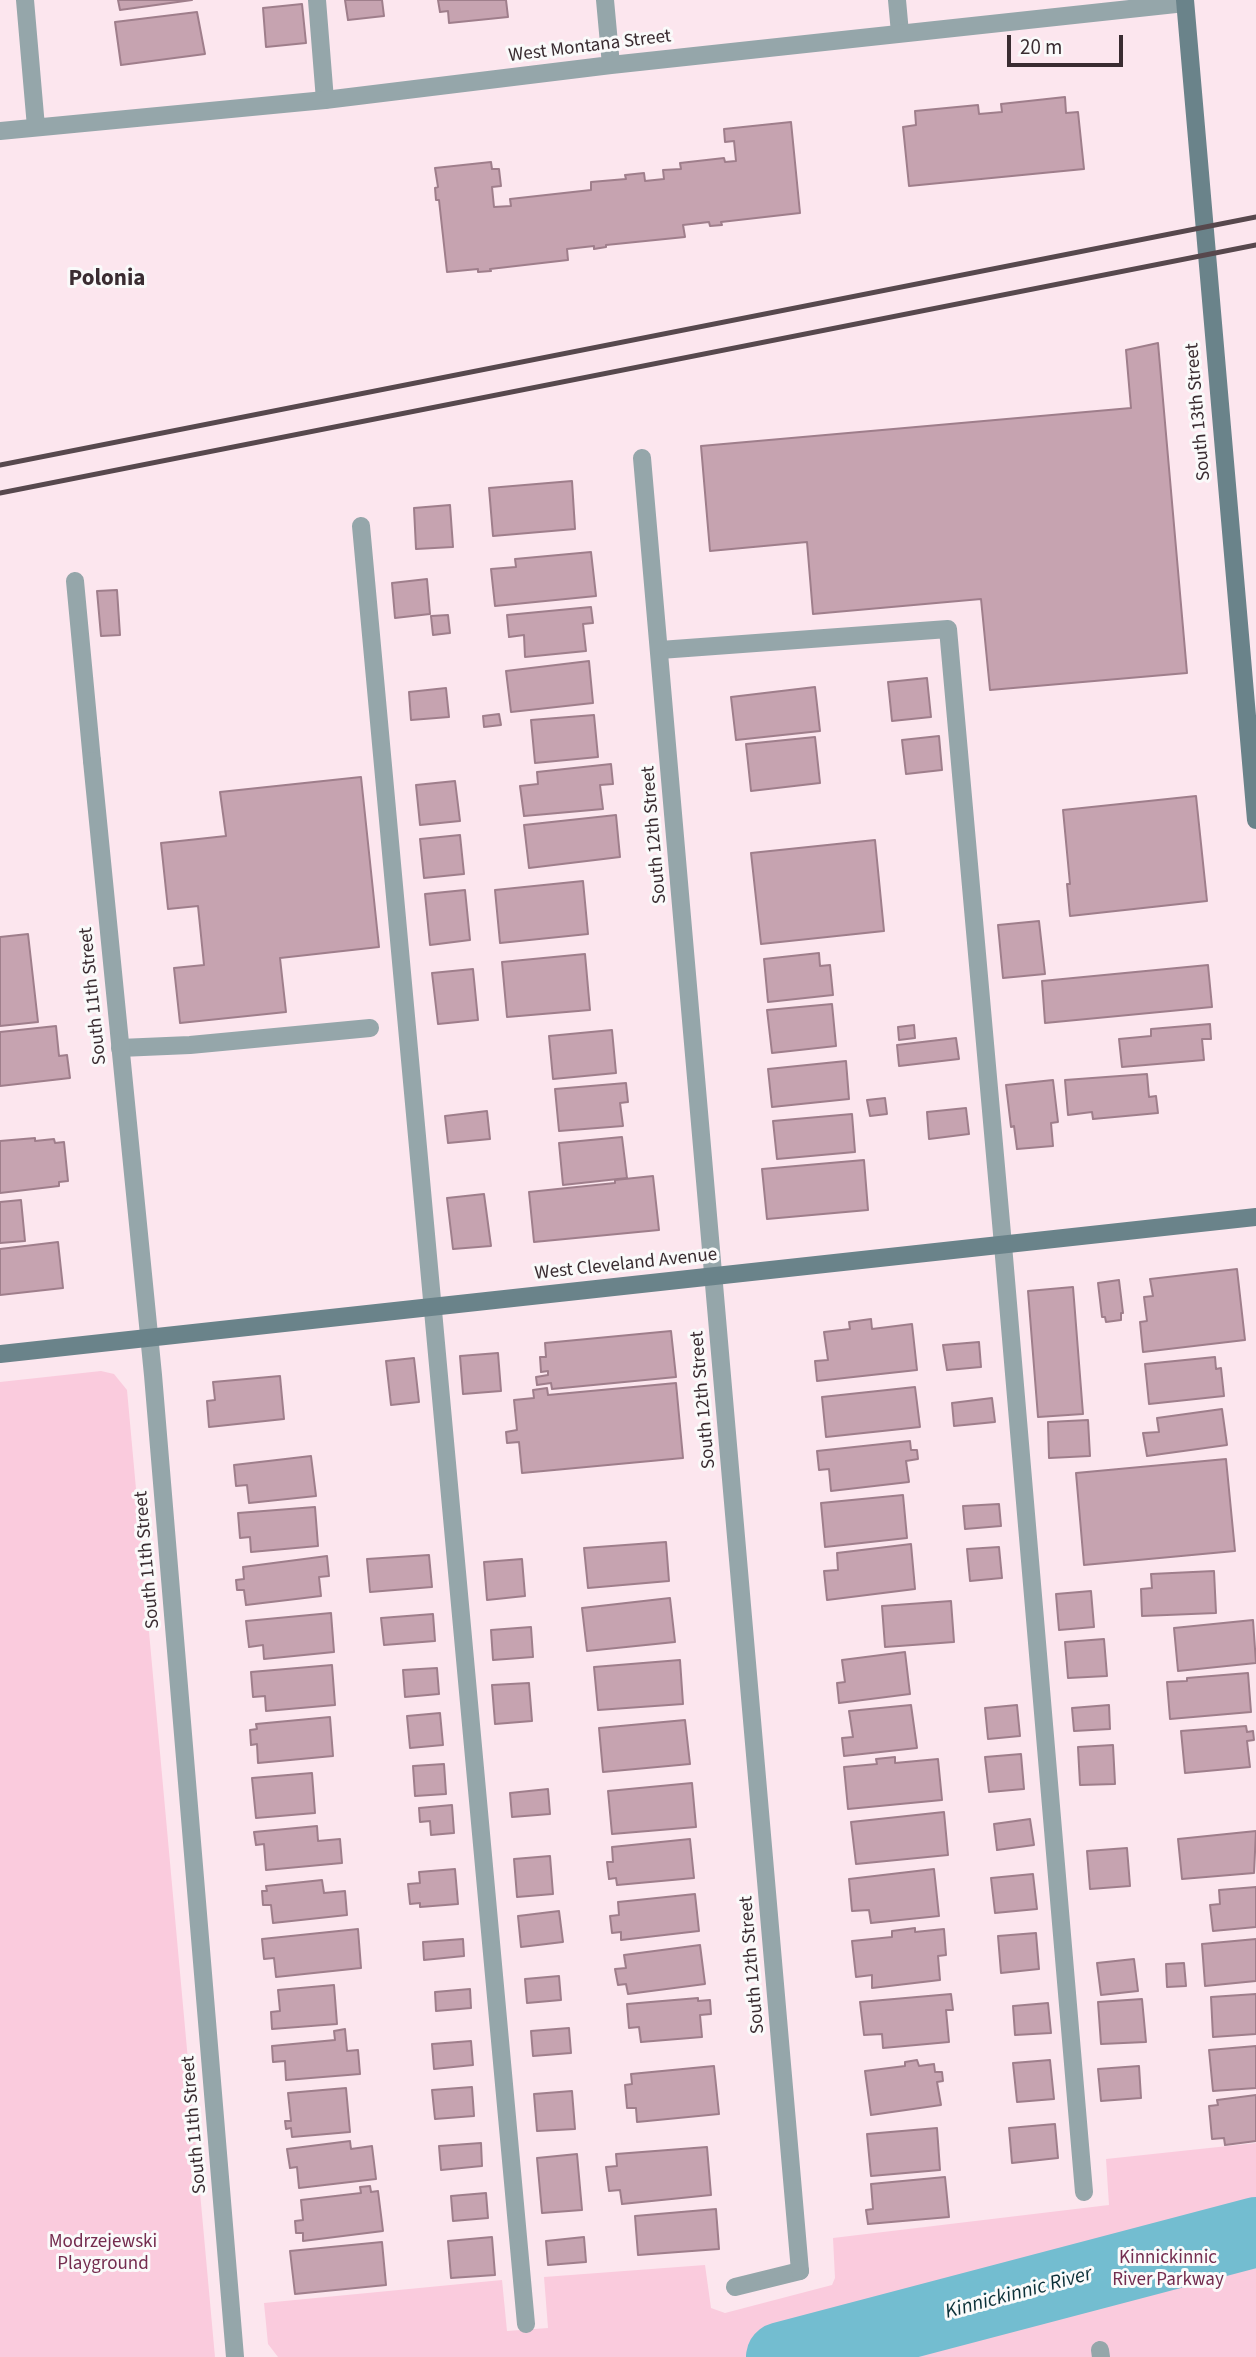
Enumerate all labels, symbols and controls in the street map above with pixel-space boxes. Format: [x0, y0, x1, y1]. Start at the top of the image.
scale bar [1011, 21, 1126, 65]
street label: West Montana Street [507, 26, 673, 68]
text: 20 m [1020, 32, 1062, 62]
district label: Polonia [69, 266, 145, 294]
street label: South 13th Street [1182, 342, 1216, 482]
street label: South 12th Street [638, 765, 672, 905]
street label: South 11th Street [75, 926, 113, 1066]
street label: West Cleveland Avenue [534, 1244, 718, 1286]
street label: South 12th Street [687, 1330, 721, 1470]
street label: South 11th Street [131, 1490, 165, 1630]
street label: South 12th Street [736, 1895, 770, 2035]
street label: South 11th Street [178, 2055, 212, 2195]
park label: Modrzejewski Playground [49, 2232, 157, 2276]
park label: Kinnickinnic River Parkway [1112, 2248, 1224, 2292]
water label: Kinnickinnic River [943, 2262, 1095, 2326]

